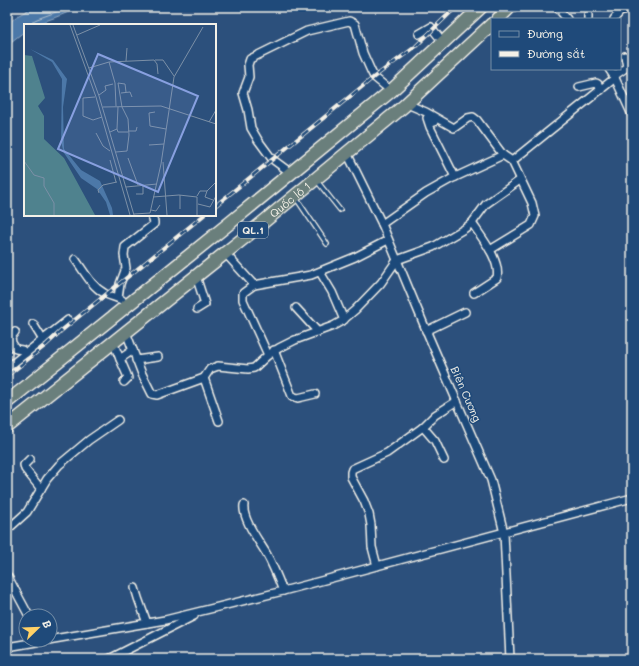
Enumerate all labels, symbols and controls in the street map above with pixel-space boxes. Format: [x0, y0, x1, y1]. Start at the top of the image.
legend [491, 18, 621, 70]
inset map [24, 24, 216, 216]
text: Đường [527, 25, 563, 41]
text: Đường sắt [527, 45, 585, 61]
street label: Quốc lộ 1 [266, 178, 313, 221]
road number: QL.1 [238, 222, 268, 238]
street label: Biên Cương [448, 364, 485, 424]
north arrow [18, 608, 58, 648]
text: B [39, 618, 56, 630]

